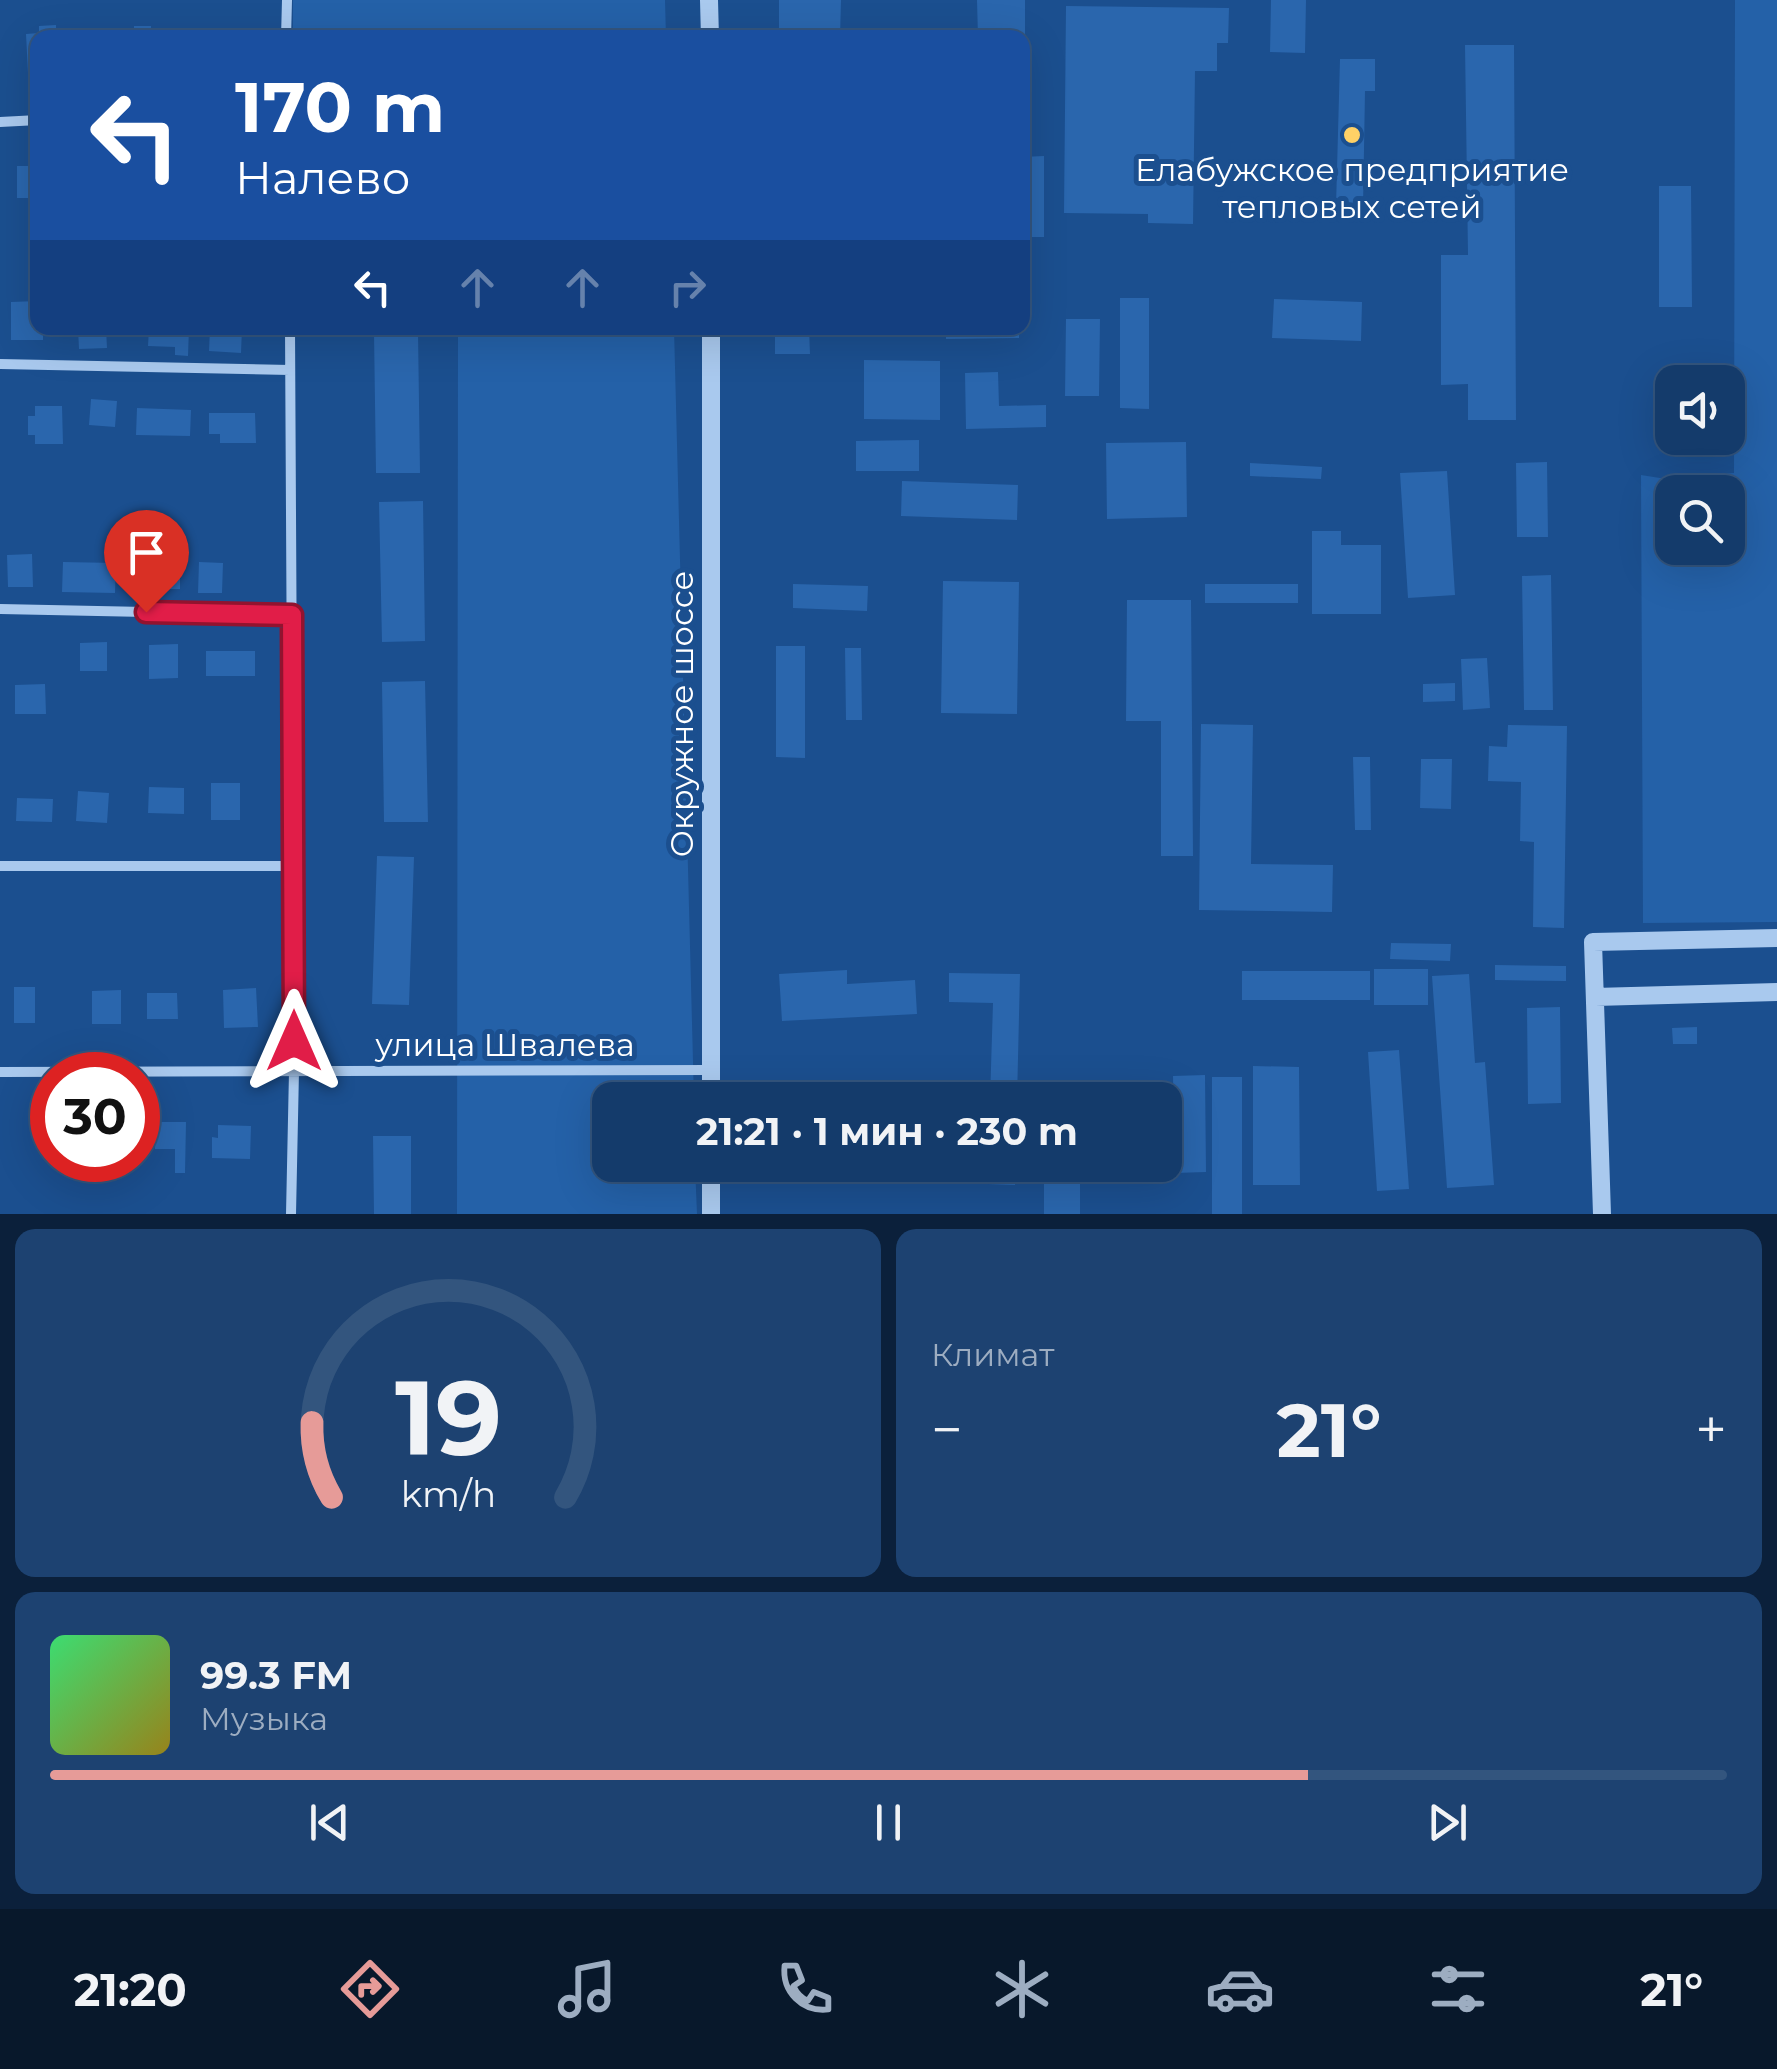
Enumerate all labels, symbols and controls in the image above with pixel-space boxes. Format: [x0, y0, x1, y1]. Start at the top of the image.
text: 170 m [235, 64, 445, 150]
icon: left [70, 70, 200, 200]
marker: Елабужское предприятие тепловых сетей [1341, 124, 1363, 146]
text: Налево [235, 150, 410, 205]
place label: Елабужское предприятие тепловых сетей [1135, 150, 1569, 226]
icon: left [345, 260, 400, 315]
icon: ahead [450, 260, 505, 315]
icon: ahead [555, 260, 610, 315]
icon: right [660, 260, 715, 315]
map controls [1655, 365, 1745, 565]
button: sound [1655, 365, 1745, 455]
button: search [1655, 475, 1745, 565]
pin [104, 510, 189, 613]
icon: arrive [119, 525, 174, 580]
street label: Окружное шоссе [662, 571, 701, 857]
position arrow [242, 989, 346, 1093]
street label: улица Швалева [374, 1025, 635, 1064]
speed limit sign: 30 [30, 1052, 160, 1182]
text: 21:21 · 1 мин · 230 m [696, 1108, 1078, 1155]
text: Климат [931, 1335, 1054, 1374]
text: 19 [394, 1354, 502, 1481]
text: 21° [1276, 1384, 1382, 1476]
text: − [931, 1396, 963, 1463]
text: + [1695, 1396, 1727, 1463]
text: km/h [400, 1472, 496, 1516]
text: 99.3 FM [200, 1652, 352, 1699]
text: Музыка [200, 1699, 328, 1738]
icon: previous [302, 1795, 357, 1850]
icon: pause [861, 1795, 916, 1850]
icon: next [1420, 1795, 1475, 1850]
icon: directions [335, 1954, 405, 2024]
icon: music [552, 1954, 622, 2024]
icon: phone [770, 1954, 840, 2024]
icon: climate [987, 1954, 1057, 2024]
icon: car [1205, 1954, 1275, 2024]
icon: filters [1423, 1954, 1493, 2024]
text: 21:20 [74, 1962, 187, 2017]
text: 21° [1640, 1962, 1703, 2017]

